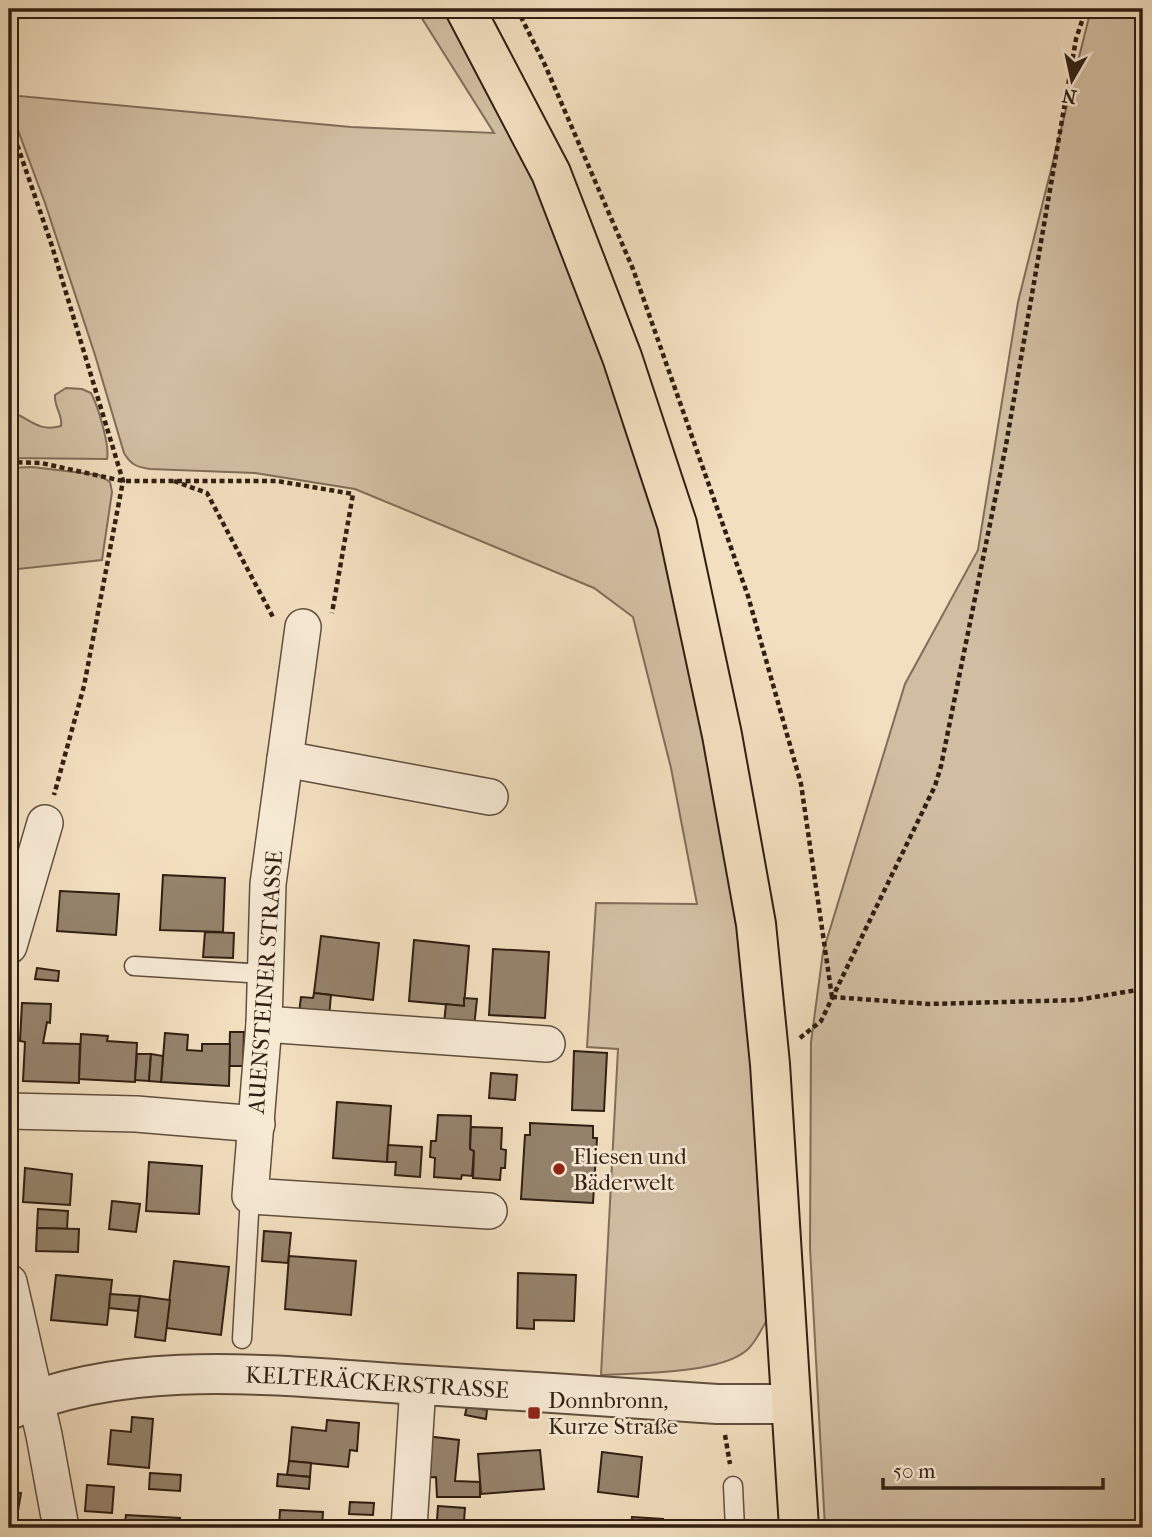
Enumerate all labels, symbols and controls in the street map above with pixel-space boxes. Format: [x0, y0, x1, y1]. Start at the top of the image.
north arrow [1036, 46, 1106, 116]
text: N [1060, 84, 1078, 108]
street label: AUENSTEINER STRASSE [243, 849, 288, 1116]
place label: Fliesen und Bäderwelt [573, 1143, 687, 1196]
marker: Fliesen und Bäderwelt [551, 1161, 567, 1177]
street label: KELTERÄCKERSTRASSE [245, 1361, 510, 1404]
place label: Donnbronn, Kurze Straße [548, 1387, 678, 1440]
marker: Donnbronn, Kurze Straße [526, 1405, 542, 1421]
scale bar [883, 1446, 1103, 1490]
text: 50 m [893, 1459, 936, 1483]

